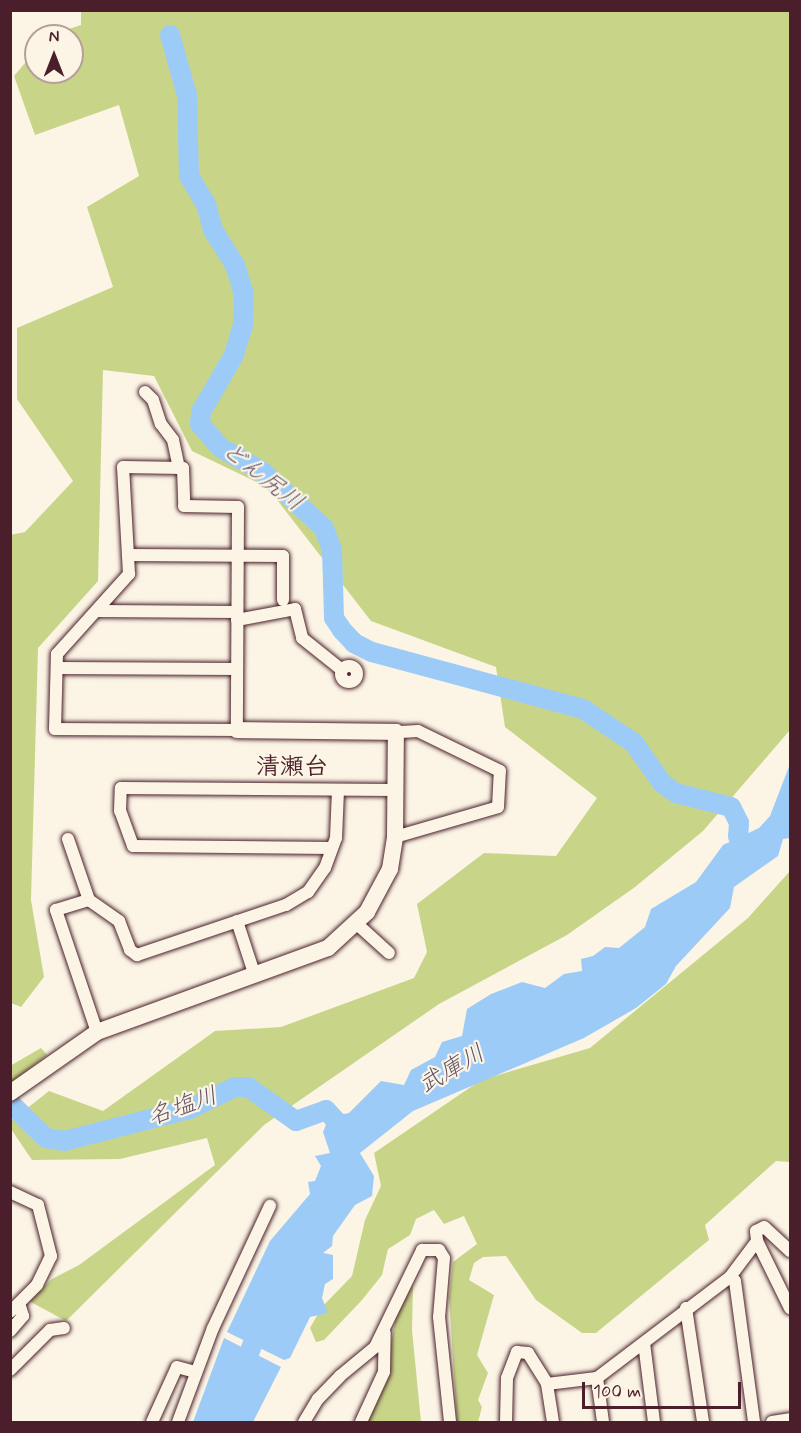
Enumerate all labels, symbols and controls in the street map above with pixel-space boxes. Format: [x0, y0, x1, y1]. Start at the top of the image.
north arrow [24, 24, 84, 84]
text: N [49, 27, 59, 48]
water label: どん尻川 [215, 436, 309, 518]
district label: 清瀬台 [256, 754, 328, 782]
water label: 武庫川 [414, 1040, 490, 1100]
water label: 名塩川 [144, 1082, 222, 1132]
scale bar [585, 1370, 744, 1408]
text: 100 m [593, 1380, 641, 1404]

